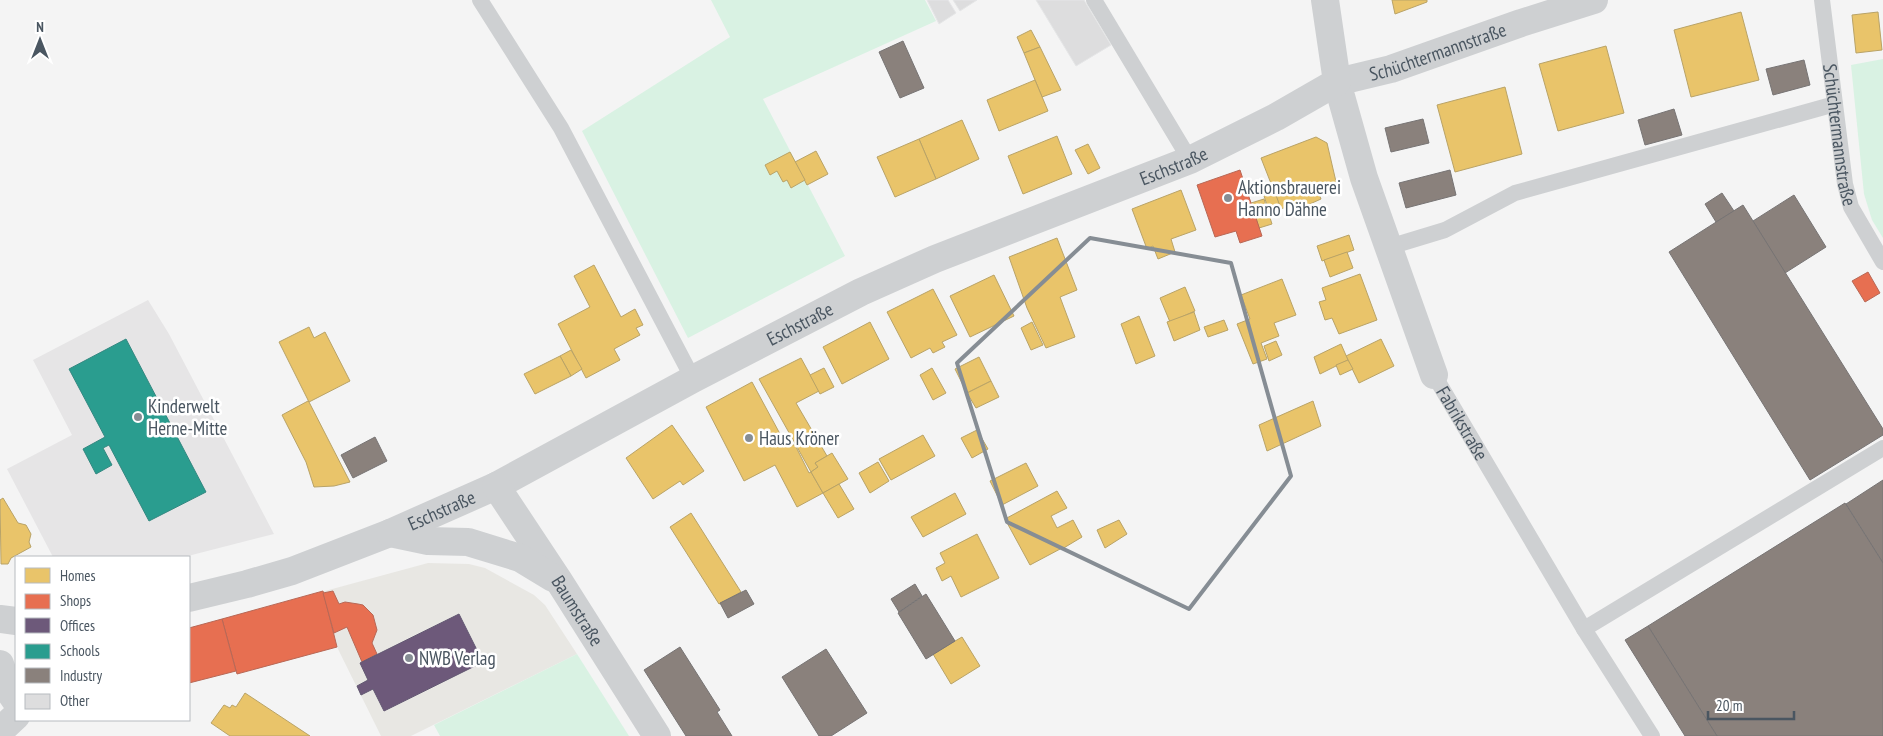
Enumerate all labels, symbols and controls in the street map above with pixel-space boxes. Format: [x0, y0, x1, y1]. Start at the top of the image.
north arrow [15, 15, 65, 65]
street label: Schüchtermannstraße [1367, 17, 1509, 86]
text: N [36, 18, 44, 36]
street label: Schüchtermannstraße [1818, 62, 1862, 209]
street label: Eschstraße [1136, 141, 1212, 190]
place label: Aktionsbrauerei Hanno Dähne [1238, 175, 1341, 221]
marker: Aktionsbrauerei Hanno Dähne [1222, 192, 1234, 204]
street label: Eschstraße [763, 297, 837, 351]
street label: Fabrikstraße [1431, 382, 1494, 465]
place label: Kinderwelt Herne-Mitte [148, 394, 227, 440]
marker: Kinderwelt Herne-Mitte [132, 411, 144, 423]
place label: Haus Kröner [759, 426, 840, 450]
marker: Haus Kröner [743, 432, 755, 444]
street label: Eschstraße [404, 485, 479, 536]
legend [15, 556, 190, 721]
text: Homes [60, 566, 96, 585]
street label: Baumstraße [547, 571, 609, 650]
text: Shops [60, 591, 91, 610]
text: Offices [60, 616, 95, 635]
text: Schools [60, 641, 100, 660]
place label: NWB Verlag [419, 646, 496, 670]
marker: NWB Verlag [403, 652, 415, 664]
text: Industry [60, 666, 102, 685]
scale bar [1708, 688, 1794, 720]
text: Other [60, 691, 90, 710]
text: 20 m [1716, 696, 1742, 715]

